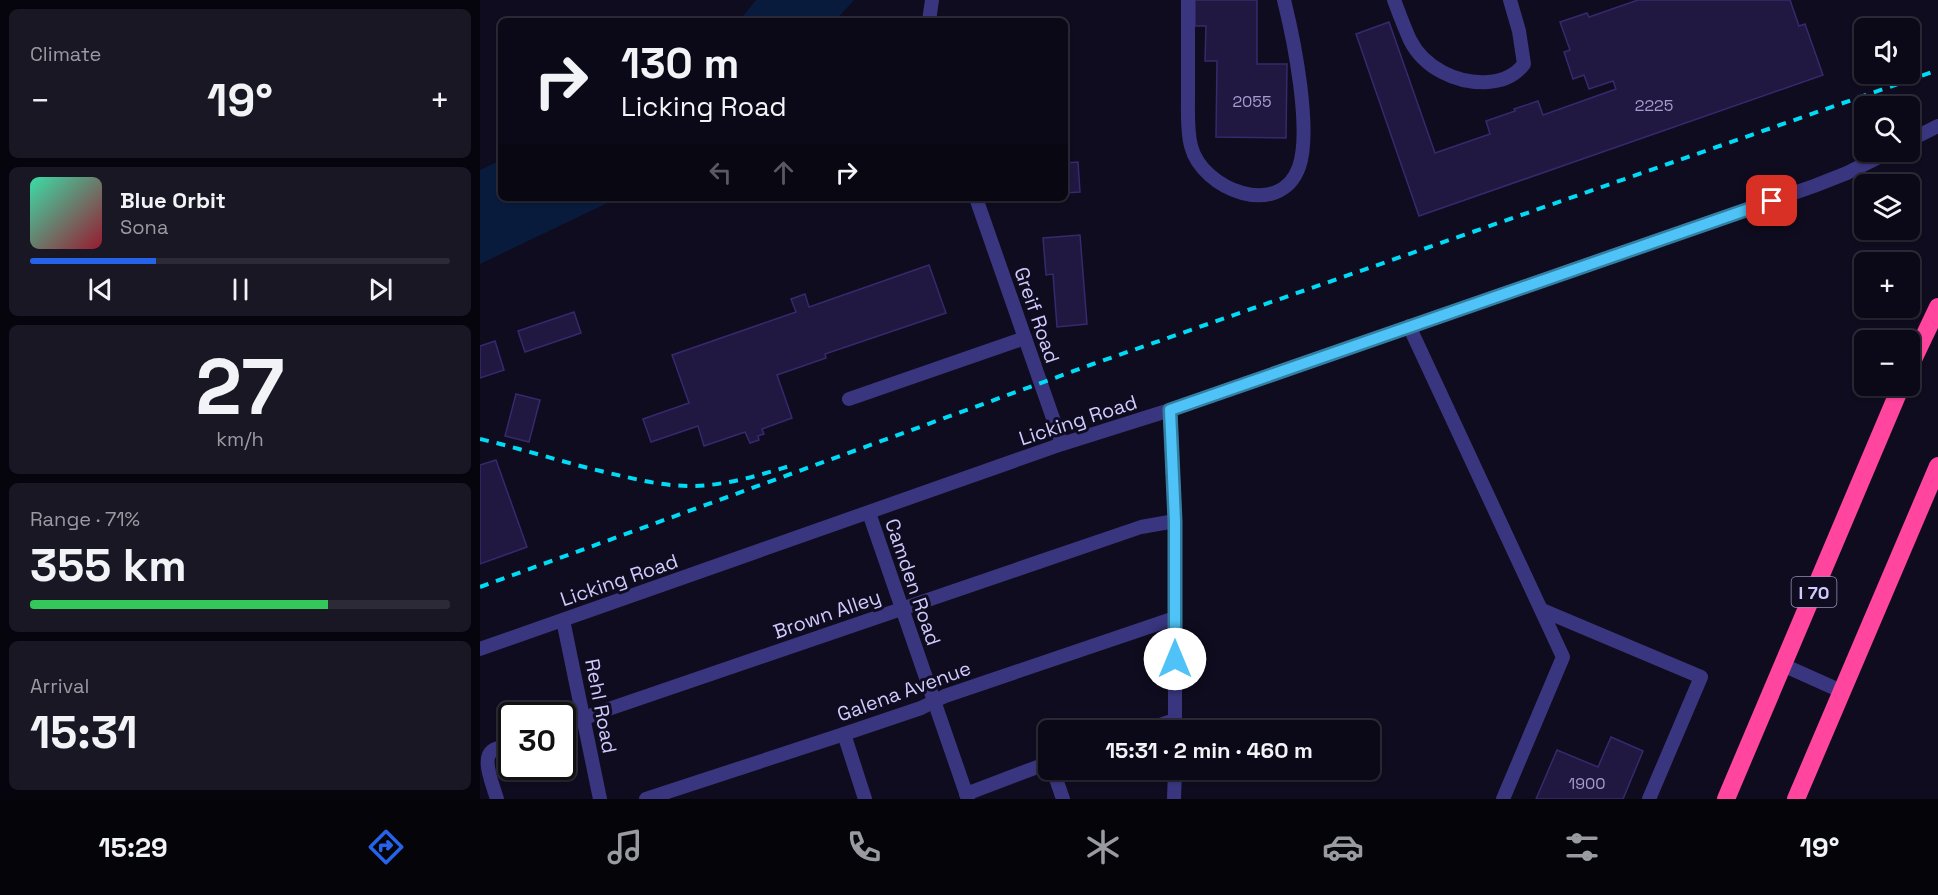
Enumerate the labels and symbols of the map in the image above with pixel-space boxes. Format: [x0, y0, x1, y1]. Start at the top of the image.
house number: 2055 [1232, 91, 1272, 112]
house number: 2225 [1635, 95, 1673, 116]
pin [1746, 175, 1797, 226]
street label: Greif Road [1008, 263, 1066, 367]
street label: Licking Road [1016, 389, 1140, 451]
street label: Camden Road [879, 515, 947, 649]
street label: Licking Road [557, 548, 681, 612]
road number: I 70 [1792, 577, 1836, 607]
street label: Brown Alley [770, 583, 884, 645]
position arrow [1143, 627, 1207, 691]
street label: Galena Avenue [833, 655, 975, 727]
street label: Rehl Road [579, 656, 623, 756]
speed limit sign: 30 [498, 702, 576, 780]
house number: 1900 [1569, 773, 1606, 794]

